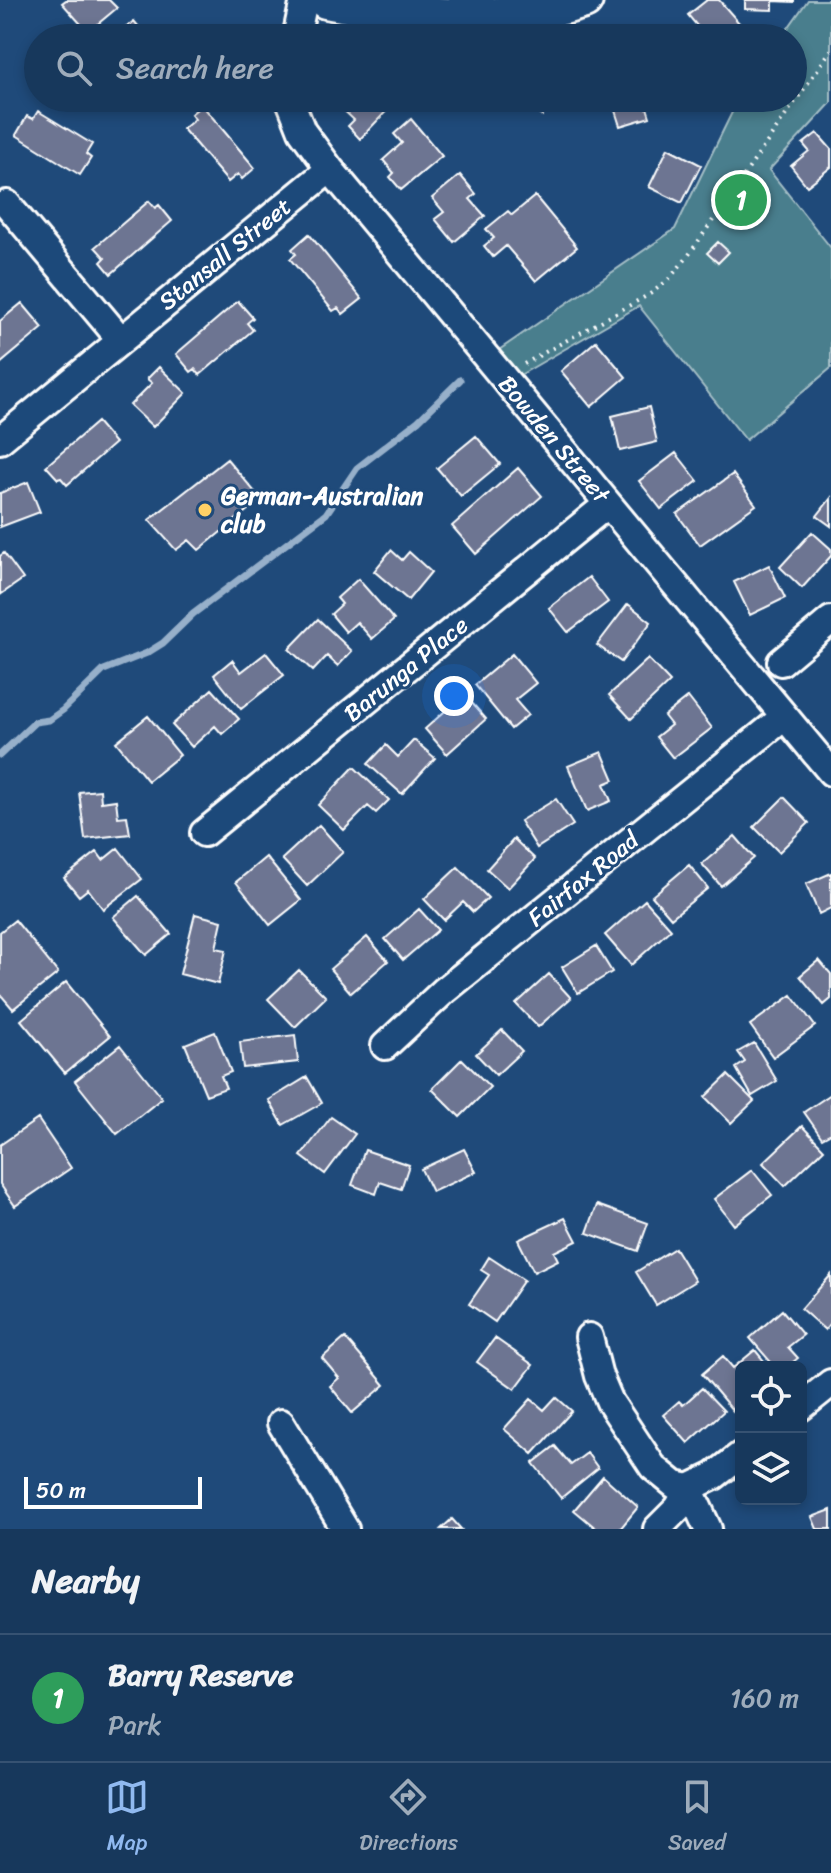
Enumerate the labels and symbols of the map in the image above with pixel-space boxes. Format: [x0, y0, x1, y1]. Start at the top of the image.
pin: 1 [715, 170, 767, 230]
street label: Stansall Street [149, 187, 301, 321]
street label: Bowden Street [487, 365, 621, 514]
place label: German-Australian club [220, 475, 423, 545]
marker: German-Australian club [196, 501, 214, 519]
street label: Barunga Place [334, 605, 478, 733]
your location [434, 676, 474, 716]
street label: Fairfax Road [518, 819, 650, 937]
scale bar [24, 1473, 202, 1509]

